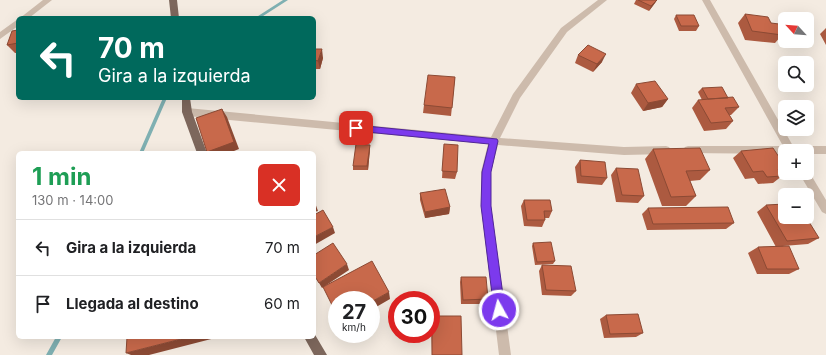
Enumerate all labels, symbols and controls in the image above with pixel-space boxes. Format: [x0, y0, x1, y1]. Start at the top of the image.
north arrow [778, 12, 814, 48]
map controls [778, 12, 814, 224]
text: 70 m [98, 31, 165, 65]
icon: left [32, 32, 84, 84]
button: search [778, 56, 814, 92]
text: Gira a la izquierda [98, 65, 251, 86]
button: layers [778, 100, 814, 136]
pin [339, 111, 373, 145]
icon: arrive [345, 117, 367, 139]
button: + [778, 144, 814, 180]
text: 1 min [32, 162, 91, 191]
button: close [258, 164, 300, 206]
button: − [778, 188, 814, 224]
text: 130 m · 14:00 [32, 192, 113, 208]
icon: left [32, 237, 54, 259]
text: Gira a la izquierda [66, 238, 196, 257]
text: 70 m [265, 238, 300, 257]
position arrow [478, 289, 520, 331]
speed limit sign: 30 [388, 291, 440, 343]
icon: arrive [32, 293, 54, 315]
text: Llegada al destino [66, 294, 199, 313]
text: 60 m [264, 294, 300, 313]
text: 27 [342, 300, 366, 324]
text: km/h [342, 321, 366, 333]

